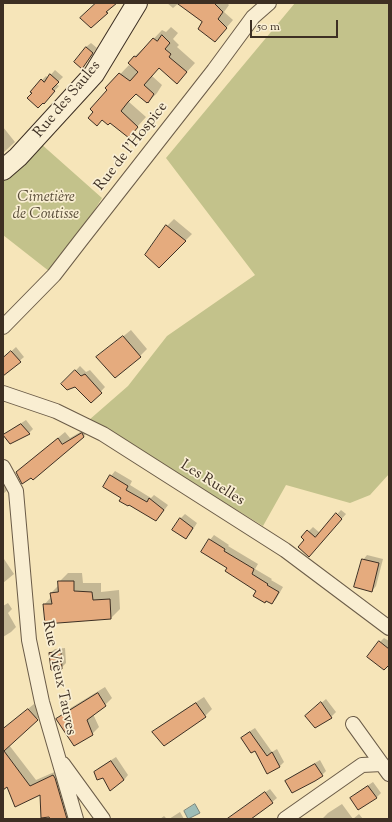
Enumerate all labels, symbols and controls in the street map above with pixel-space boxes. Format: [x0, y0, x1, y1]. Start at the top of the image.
scale bar [252, 12, 340, 38]
text: 50 m [257, 18, 280, 36]
street label: Rue des Saules [31, 58, 105, 142]
street label: Rue de l'Hospice [92, 99, 172, 195]
park label: Cimetière de Coutisse [13, 189, 79, 224]
street label: Les Ruelles [177, 457, 247, 511]
street label: Rue Vieux Tauves [37, 619, 79, 737]

